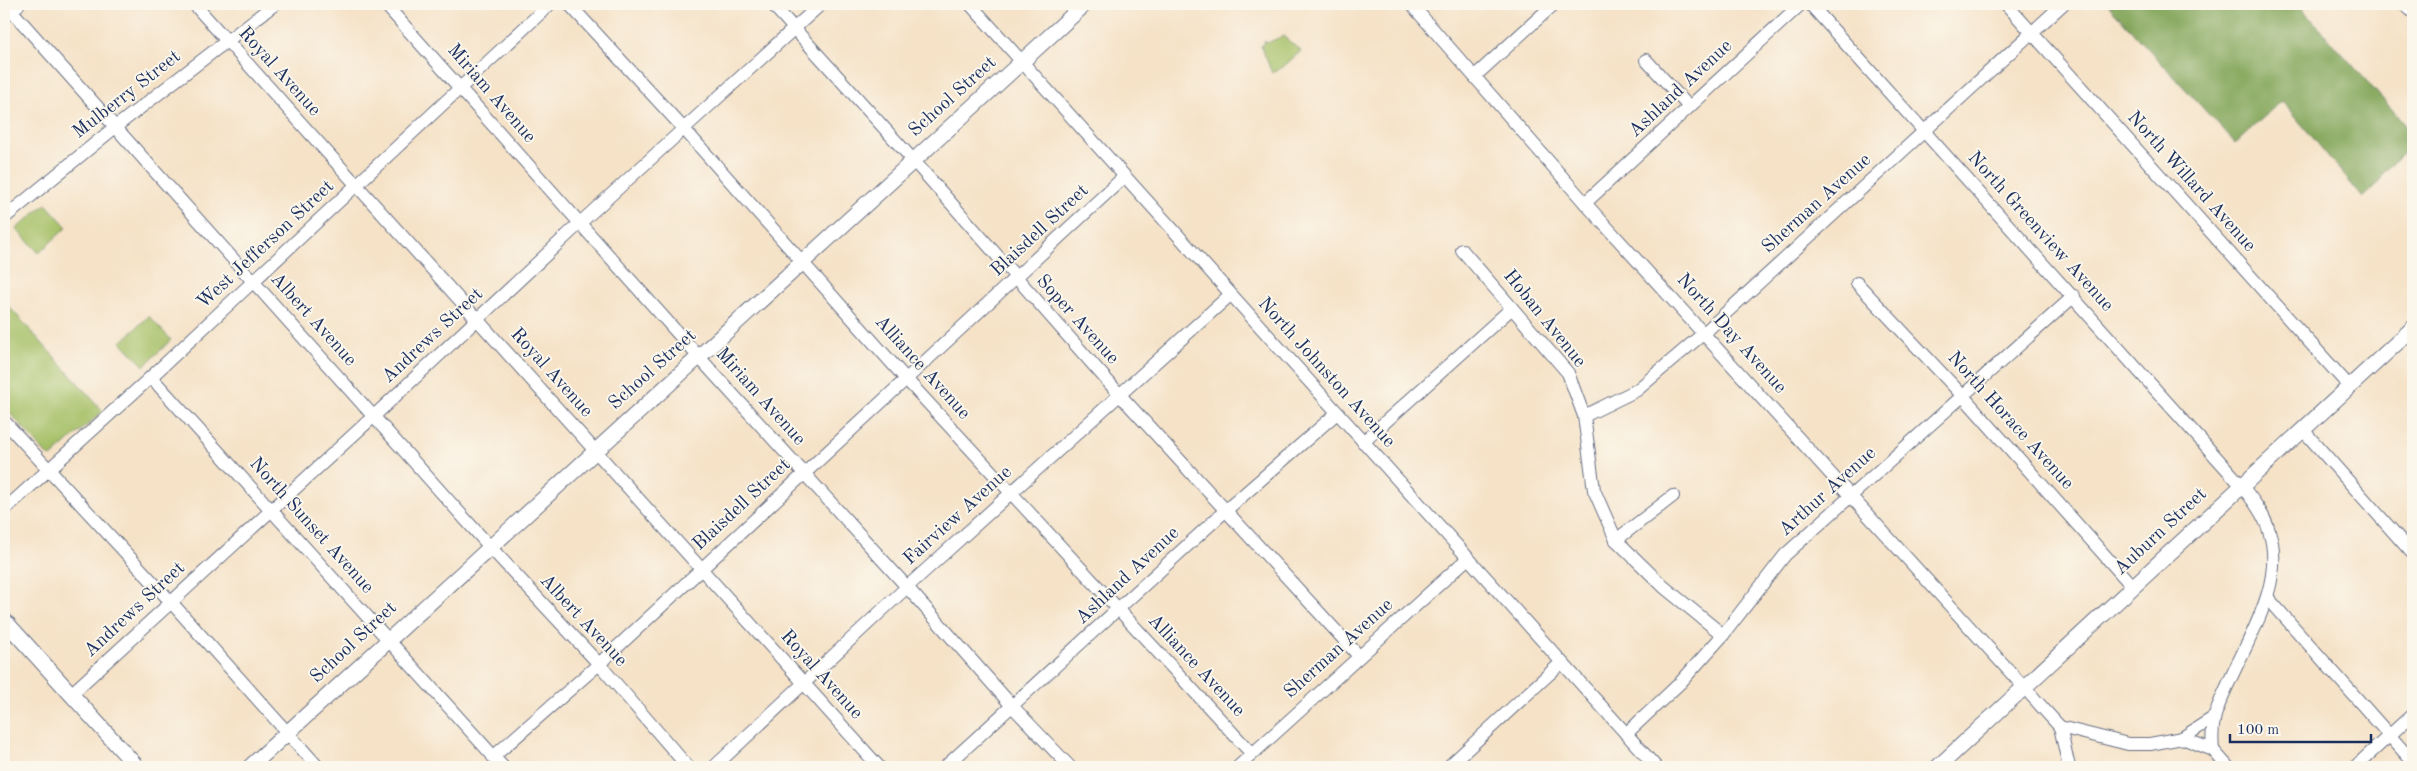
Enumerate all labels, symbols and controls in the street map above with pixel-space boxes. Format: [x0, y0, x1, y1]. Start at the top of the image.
street label: Royal Avenue [234, 24, 324, 120]
street label: Ashland Avenue [1626, 37, 1736, 141]
street label: Miriam Avenue [443, 41, 539, 147]
street label: Mulberry Street [70, 47, 184, 143]
street label: School Street [906, 53, 1000, 141]
street label: North Willard Avenue [2123, 108, 2259, 256]
street label: North Greenview Avenue [1963, 148, 2117, 316]
street label: Sherman Avenue [1759, 150, 1875, 258]
street label: West Jefferson Street [194, 177, 338, 313]
street label: Blaisdell Street [988, 181, 1092, 281]
street label: Hoban Avenue [1499, 267, 1589, 371]
street label: Albert Avenue [266, 270, 360, 370]
street label: North Day Avenue [1672, 270, 1790, 398]
street label: Soper Avenue [1032, 272, 1122, 368]
street label: Andrews Street [379, 285, 487, 387]
street label: North Johnston Avenue [1254, 294, 1398, 452]
street label: Alliance Avenue [871, 313, 973, 423]
street label: Royal Avenue [506, 325, 596, 421]
street label: School Street [606, 326, 700, 414]
street label: Miriam Avenue [711, 345, 809, 449]
street label: North Horace Avenue [1943, 348, 2077, 494]
street label: Arthur Avenue [1776, 444, 1880, 540]
street label: North Sunset Avenue [245, 454, 377, 598]
street label: Blaisdell Street [690, 455, 794, 555]
street label: Fairview Avenue [900, 463, 1016, 569]
street label: Auburn Street [2111, 485, 2211, 579]
street label: Ashland Avenue [1073, 524, 1183, 628]
street label: Andrews Street [81, 559, 189, 661]
street label: Albert Avenue [536, 571, 630, 671]
street label: Sherman Avenue [1281, 595, 1397, 703]
street label: School Street [307, 599, 401, 687]
street label: Alliance Avenue [1144, 611, 1248, 721]
street label: Royal Avenue [776, 627, 866, 723]
scale bar [2230, 711, 2371, 743]
text: 100 m [2237, 723, 2279, 738]

